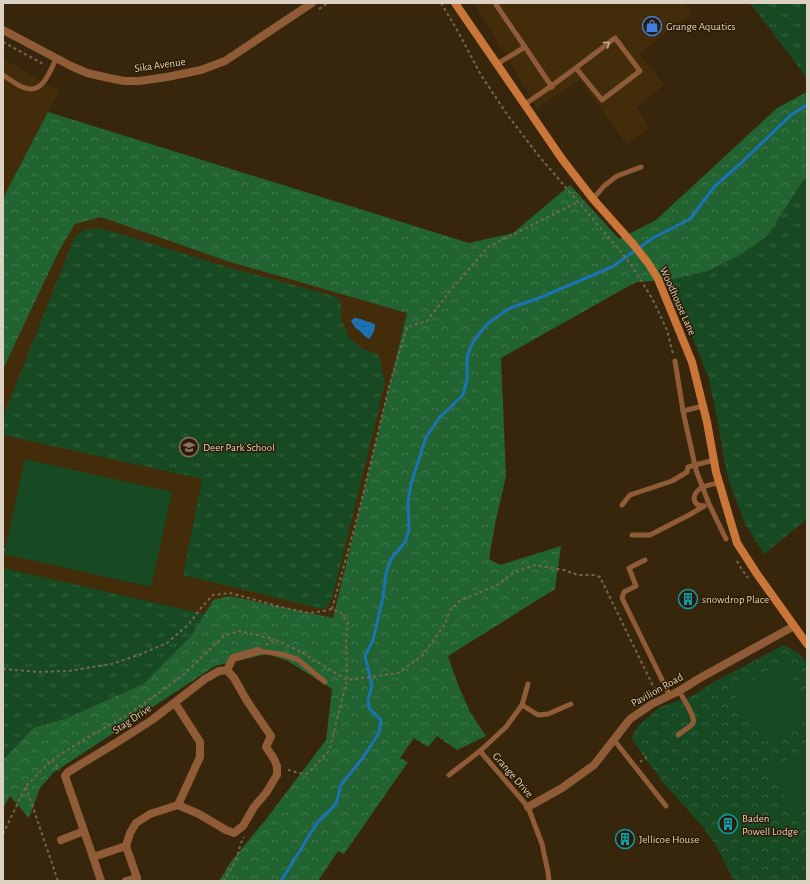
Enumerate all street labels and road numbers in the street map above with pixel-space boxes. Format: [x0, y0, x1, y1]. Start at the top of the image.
street label: Sika Avenue [134, 56, 186, 74]
street label: Woodhouse Lane [658, 265, 698, 337]
street label: Pavilion Road [629, 671, 685, 709]
street label: Stag Drive [111, 702, 153, 736]
street label: Grange Drive [491, 750, 535, 800]

